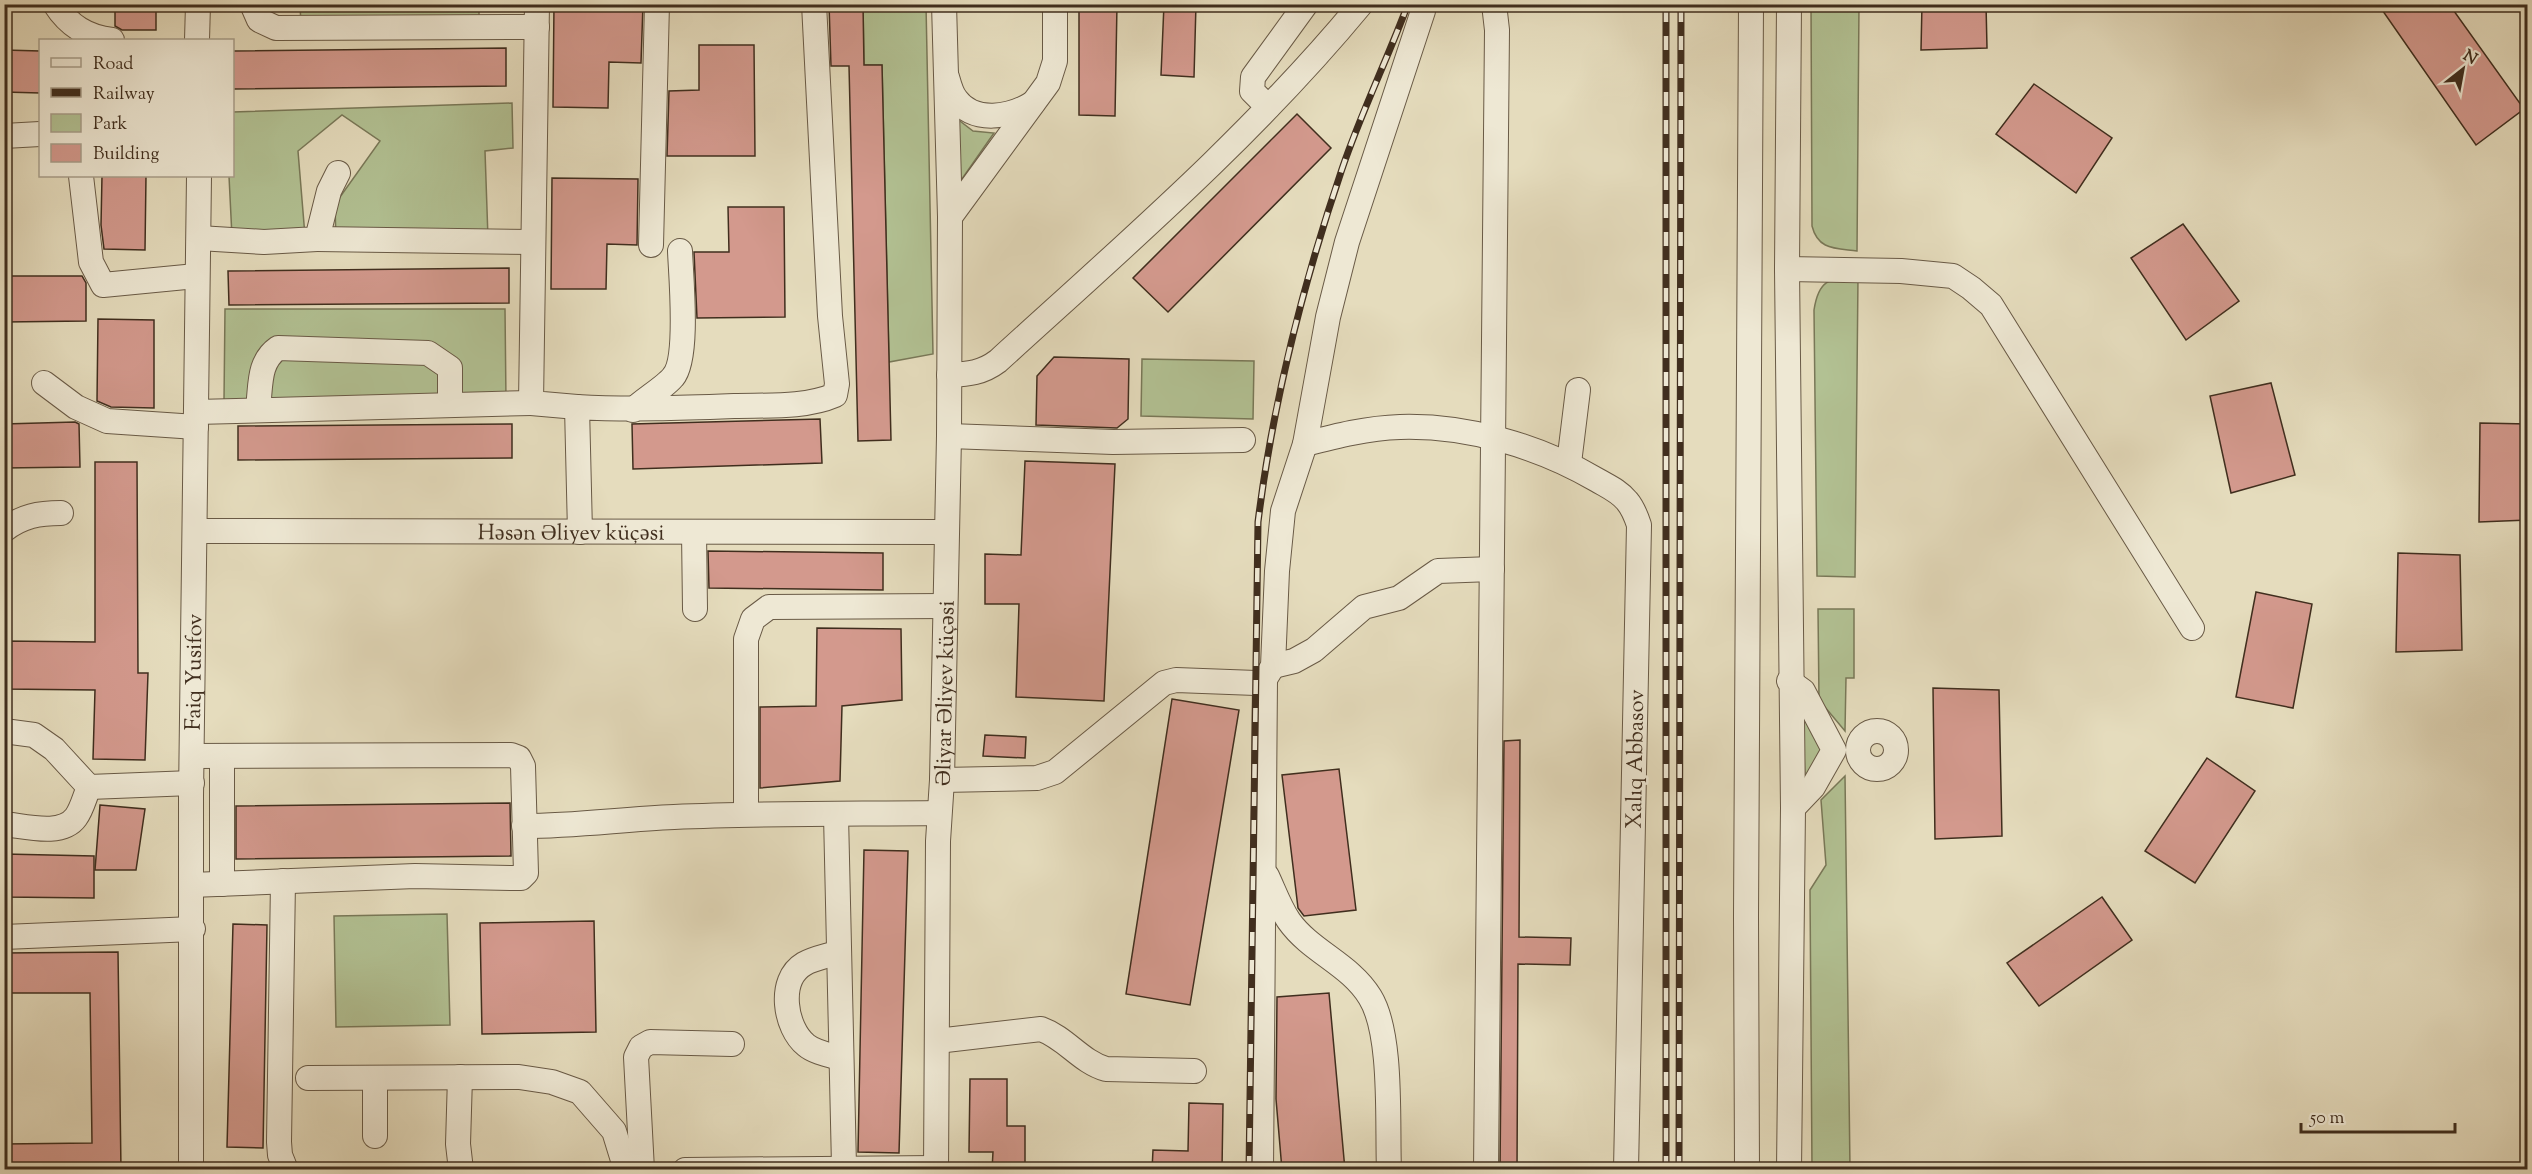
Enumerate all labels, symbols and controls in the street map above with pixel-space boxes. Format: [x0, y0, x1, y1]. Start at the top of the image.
legend [39, 39, 234, 177]
north arrow [2433, 39, 2493, 99]
text: N [2458, 45, 2481, 72]
text: Road [93, 52, 133, 78]
text: Railway [93, 82, 155, 108]
text: Park [93, 112, 128, 138]
text: Building [93, 142, 159, 168]
street label: Həsən Əliyev küçəsi [477, 518, 665, 551]
street label: Əliyar Əliyev küçəsi [929, 600, 965, 786]
street label: Faiq Yusifov [179, 613, 212, 731]
street label: Xalıq Abbasov [1620, 689, 1654, 829]
scale bar [2301, 1096, 2456, 1134]
text: 50 m [2309, 1106, 2345, 1132]

